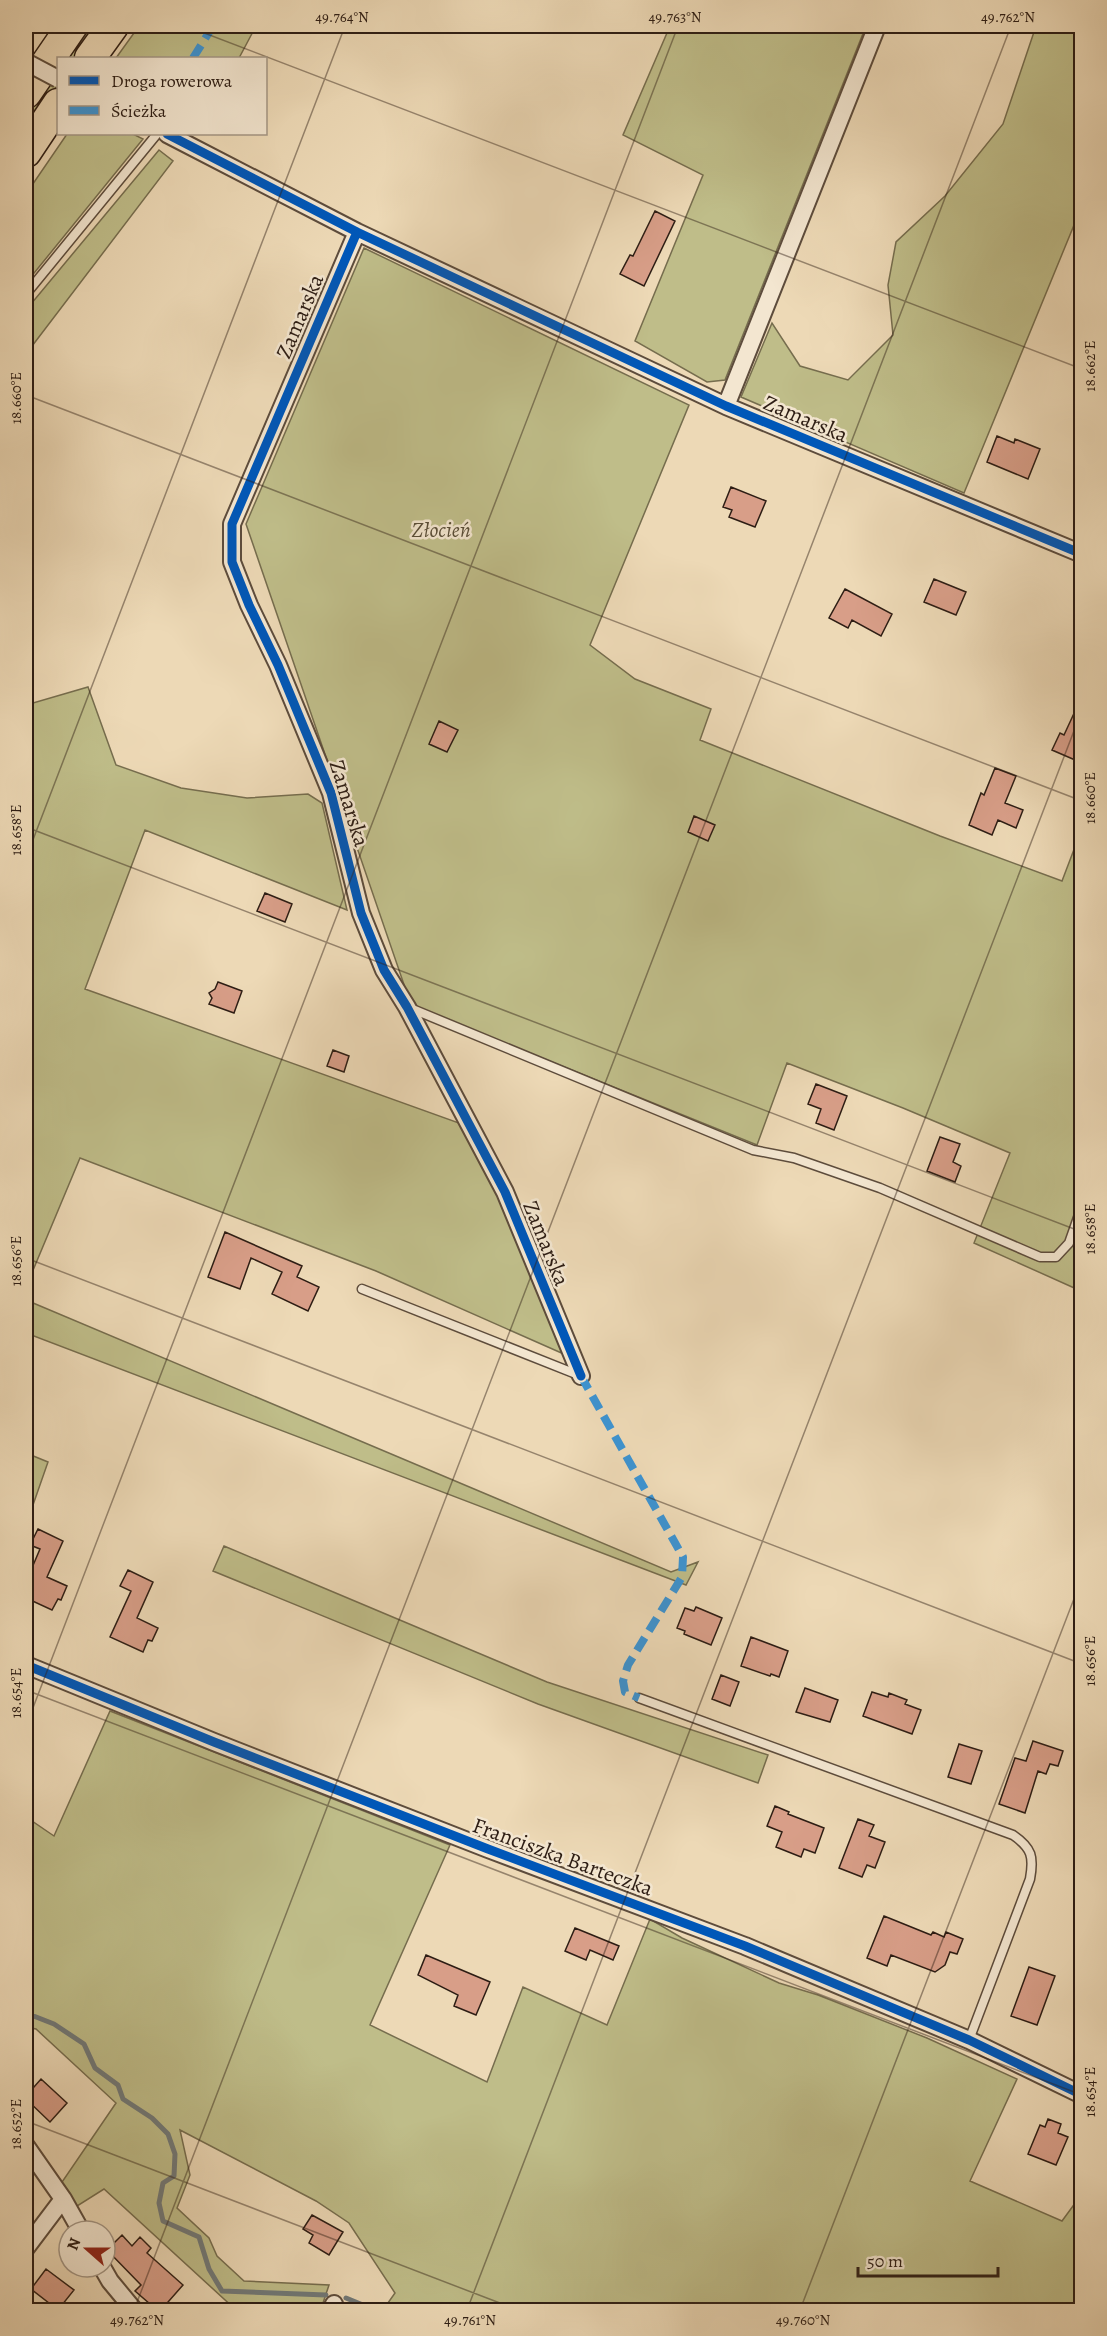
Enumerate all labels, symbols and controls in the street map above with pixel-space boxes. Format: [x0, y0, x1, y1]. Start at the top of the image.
text: 49.764°N [315, 7, 369, 27]
text: 49.763°N [649, 7, 702, 27]
text: 49.762°N [981, 7, 1035, 27]
legend [57, 57, 267, 135]
text: Droga rowerowa [111, 69, 233, 93]
text: Ścieżka [111, 99, 167, 123]
street label: Zamarska [269, 269, 331, 363]
text: 18.662°E [1080, 340, 1100, 392]
text: 18.660°E [6, 372, 26, 424]
street label: Zamarska [759, 388, 853, 450]
park label: Złocień [411, 515, 471, 545]
street label: Zamarska [322, 756, 377, 851]
text: 18.660°E [1080, 772, 1100, 824]
text: 18.658°E [6, 804, 26, 856]
street label: Zamarska [515, 1196, 577, 1291]
text: 18.658°E [1080, 1203, 1100, 1255]
text: 18.656°E [6, 1236, 26, 1286]
text: 18.656°E [1080, 1636, 1100, 1686]
text: 18.654°E [6, 1668, 26, 1718]
street label: Franciszka Barteczka [468, 1810, 658, 1904]
text: 18.654°E [1080, 2067, 1100, 2117]
text: 18.652°E [6, 2099, 26, 2149]
north arrow [57, 2219, 117, 2279]
text: N [62, 2234, 86, 2253]
scale bar [858, 2240, 998, 2278]
text: 50 m [867, 2249, 903, 2273]
text: 49.762°N [110, 2310, 164, 2330]
text: 49.761°N [444, 2310, 496, 2330]
text: 49.760°N [776, 2310, 831, 2330]

